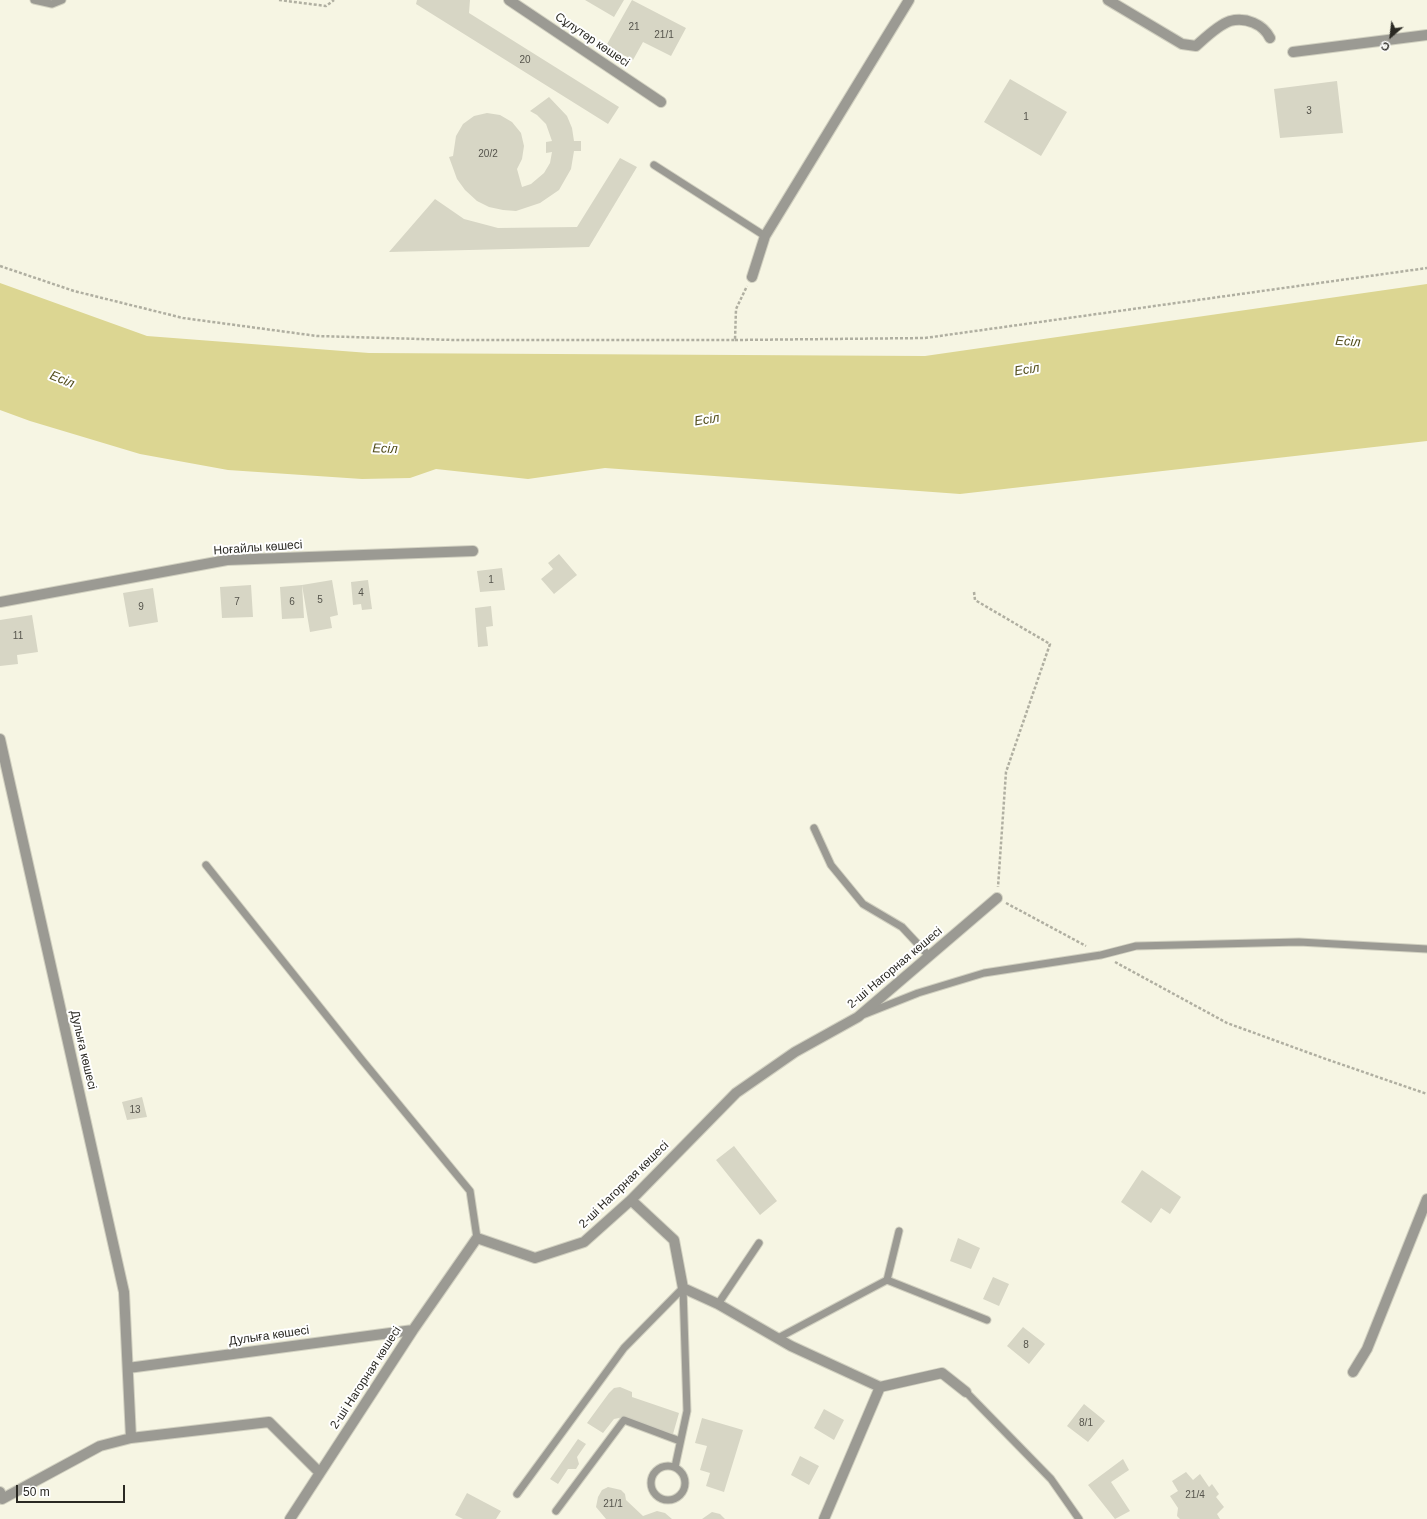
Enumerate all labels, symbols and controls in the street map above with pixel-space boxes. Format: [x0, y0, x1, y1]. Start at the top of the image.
street label: Сұлутөр көшесі [552, 10, 632, 70]
north arrow [1371, 16, 1411, 56]
house number: 21 [628, 21, 640, 33]
house number: 21/1 [654, 29, 674, 41]
text: С [1379, 39, 1392, 54]
house number: 20 [519, 54, 531, 66]
house number: 3 [1306, 105, 1312, 117]
house number: 1 [1023, 111, 1029, 123]
house number: 20/2 [478, 148, 498, 160]
water label: Есіл [1335, 333, 1361, 351]
water label: Есіл [1013, 360, 1041, 380]
water label: Есіл [47, 368, 77, 392]
water label: Есіл [693, 410, 721, 430]
water label: Есіл [372, 441, 398, 457]
street label: Ноғайлы көшесі [213, 538, 303, 558]
house number: 1 [488, 574, 494, 586]
house number: 4 [358, 587, 364, 599]
house number: 5 [317, 594, 323, 606]
house number: 7 [234, 596, 240, 608]
house number: 6 [289, 596, 295, 608]
house number: 9 [138, 601, 144, 613]
house number: 11 [13, 630, 23, 642]
street label: 2-ші Нагорная көшесі [845, 924, 945, 1012]
street label: Дулыға көшесі [67, 1009, 99, 1091]
house number: 13 [129, 1104, 141, 1116]
street label: 2-ші Нагорная көшесі [576, 1138, 672, 1232]
street label: Дулыға көшесі [228, 1323, 310, 1349]
street label: 2-ші Нагорная көшесі [328, 1324, 404, 1432]
house number: 8 [1023, 1339, 1029, 1351]
house number: 8/1 [1079, 1417, 1093, 1429]
scale bar [18, 1477, 127, 1503]
text: 50 m [23, 1485, 50, 1499]
house number: 21/4 [1185, 1489, 1205, 1501]
house number: 21/1 [603, 1498, 623, 1510]

